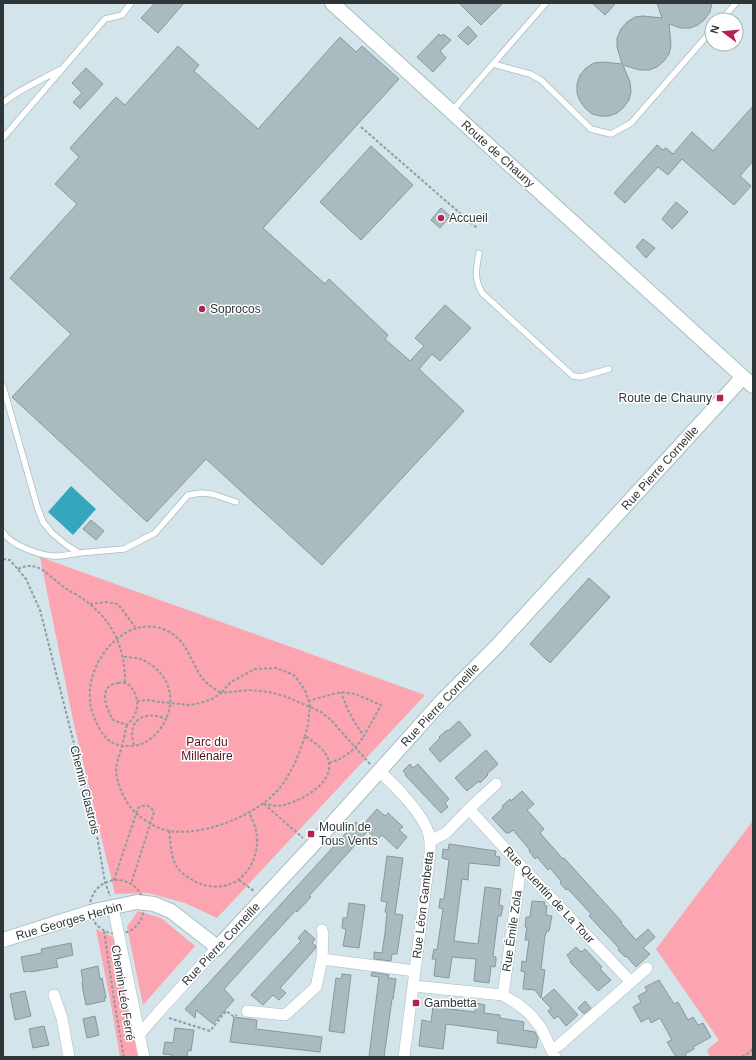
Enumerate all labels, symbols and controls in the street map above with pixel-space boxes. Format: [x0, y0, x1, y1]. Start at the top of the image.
north arrow [704, 12, 744, 52]
text: N [708, 24, 721, 35]
street label: Route de Chauny [459, 118, 537, 190]
place label: Accueil [449, 211, 488, 225]
marker: Accueil [436, 213, 446, 223]
place label: Soprocos [210, 302, 261, 316]
marker: Soprocos [197, 304, 207, 314]
place label: Route de Chauny [619, 391, 712, 405]
marker: Route de Chauny [715, 393, 725, 403]
street label: Rue Pierre Corneille [619, 423, 702, 513]
street label: Rue Pierre Corneille [398, 660, 482, 749]
park label: Parc du Millénaire [181, 735, 233, 763]
street label: Chemin Clastrois [67, 744, 103, 836]
place label: Moulin de Tous Vents [319, 820, 378, 848]
marker: Moulin de Tous Vents [306, 829, 316, 839]
street label: Rue Quentin de La Tour [501, 844, 597, 946]
street label: Rue Léon Gambetta [409, 850, 437, 959]
street label: Rue Émile Zola [498, 889, 525, 973]
street label: Rue Georges Herbin [14, 899, 124, 943]
street label: Rue Pierre Corneille [179, 899, 263, 988]
street label: Chemin Léo Ferré [109, 944, 138, 1042]
place label: Gambetta [424, 996, 477, 1010]
marker: Gambetta [411, 998, 421, 1008]

